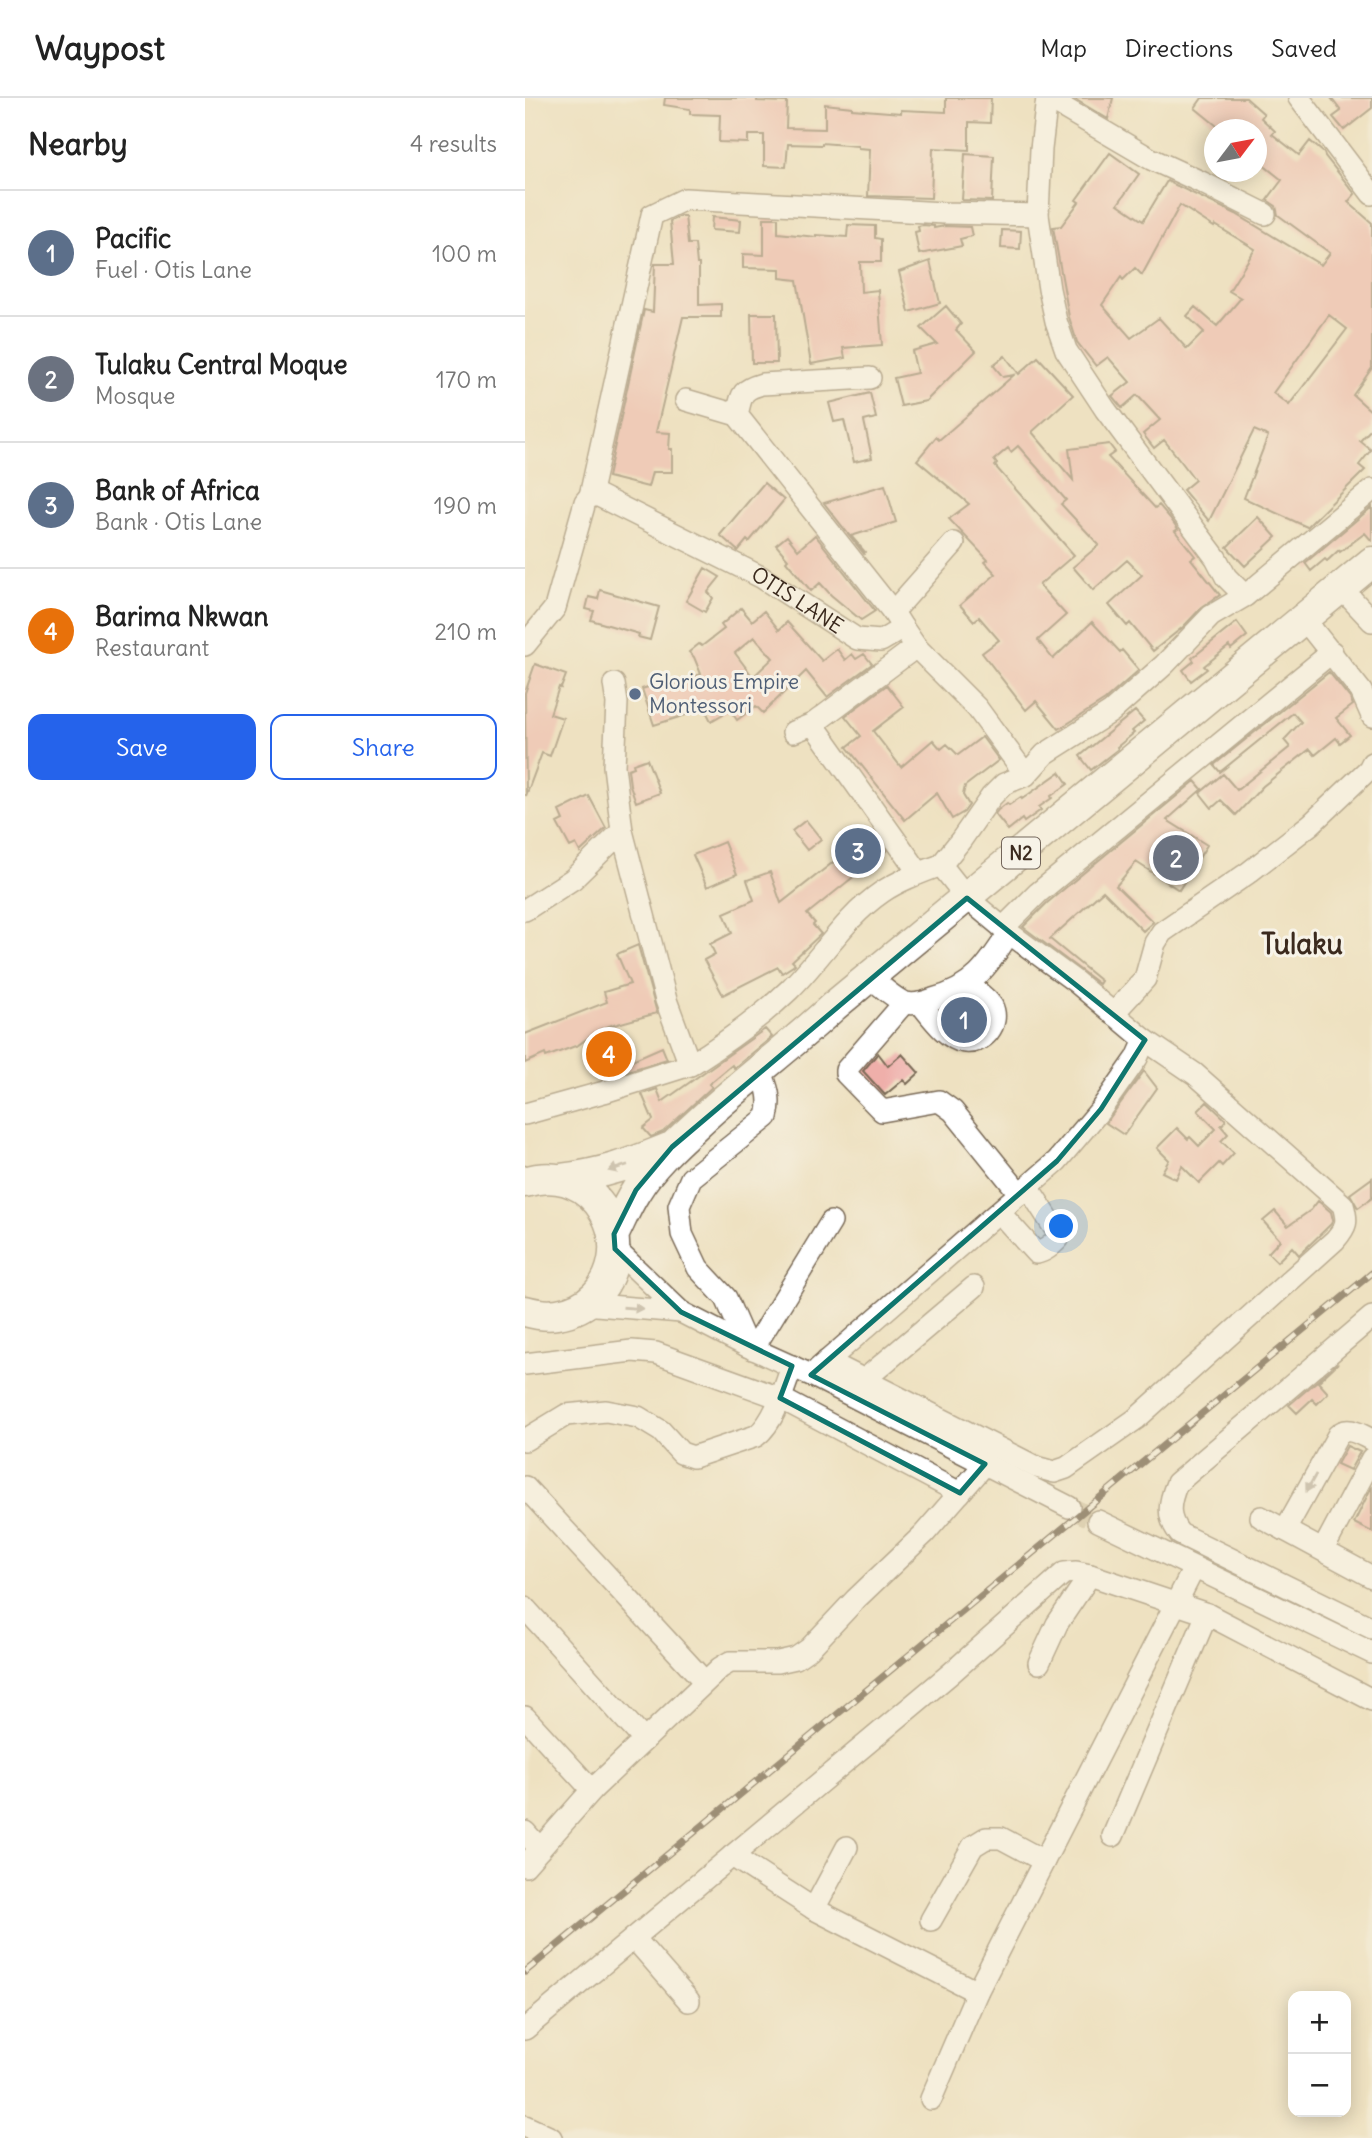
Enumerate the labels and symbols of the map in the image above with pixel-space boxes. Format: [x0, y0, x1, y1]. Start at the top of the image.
north arrow [1204, 119, 1267, 182]
street label: OTIS LANE [747, 560, 848, 640]
place label: Glorious Empire Montessori [649, 668, 799, 719]
marker: Glorious Empire Montessori [627, 686, 643, 702]
pin: 3 [835, 825, 881, 877]
pin: 2 [1153, 832, 1199, 884]
road number: N2 [1002, 838, 1040, 868]
district label: Tulaku [1261, 926, 1343, 962]
pin: 1 [941, 994, 987, 1046]
pin: 4 [586, 1028, 632, 1080]
one-way arrow [607, 1163, 628, 1174]
your location [1044, 1209, 1078, 1243]
one-way arrow [622, 1303, 644, 1314]
one-way arrow [1305, 1473, 1317, 1492]

